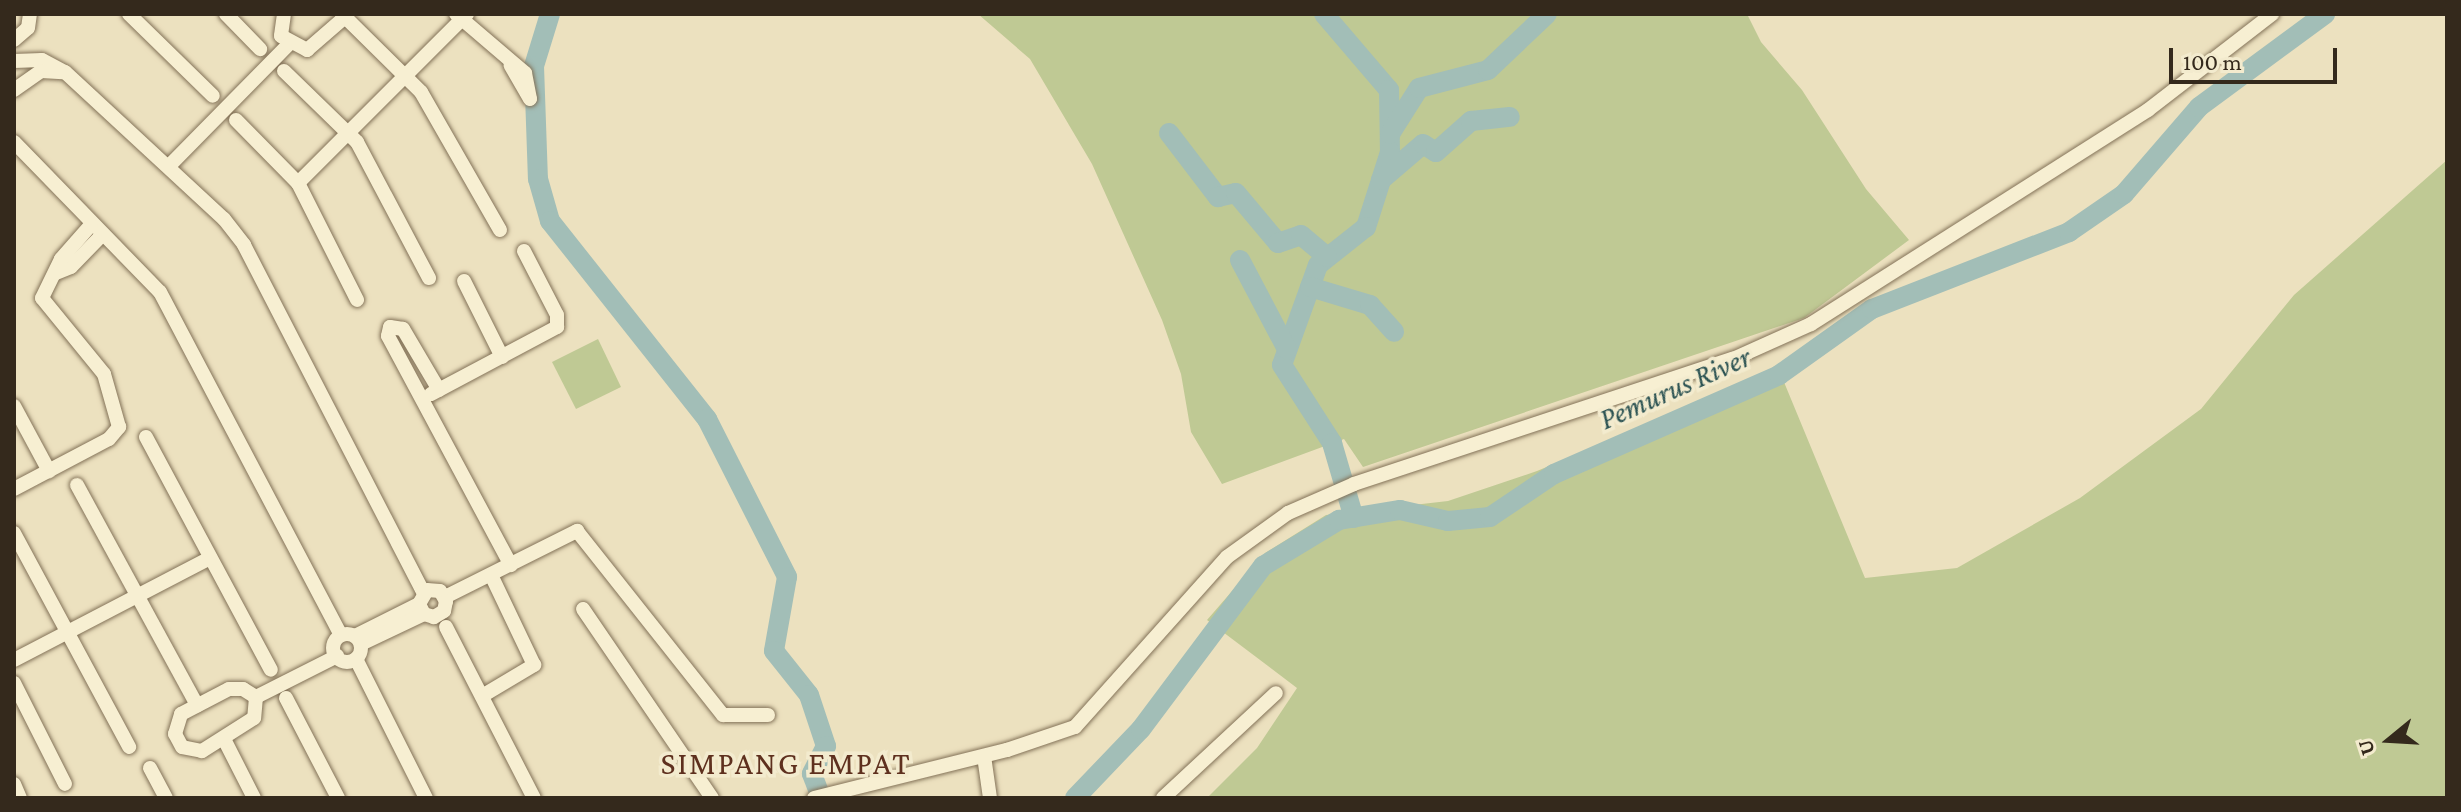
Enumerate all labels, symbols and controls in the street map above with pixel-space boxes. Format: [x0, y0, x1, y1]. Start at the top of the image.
scale bar [2173, 32, 2341, 82]
text: 100 m [2183, 48, 2242, 75]
water label: Pemurus River [1594, 339, 1756, 437]
north arrow [2349, 700, 2429, 780]
text: U [2351, 737, 2380, 759]
district label: SIMPANG EMPAT [660, 744, 912, 782]

